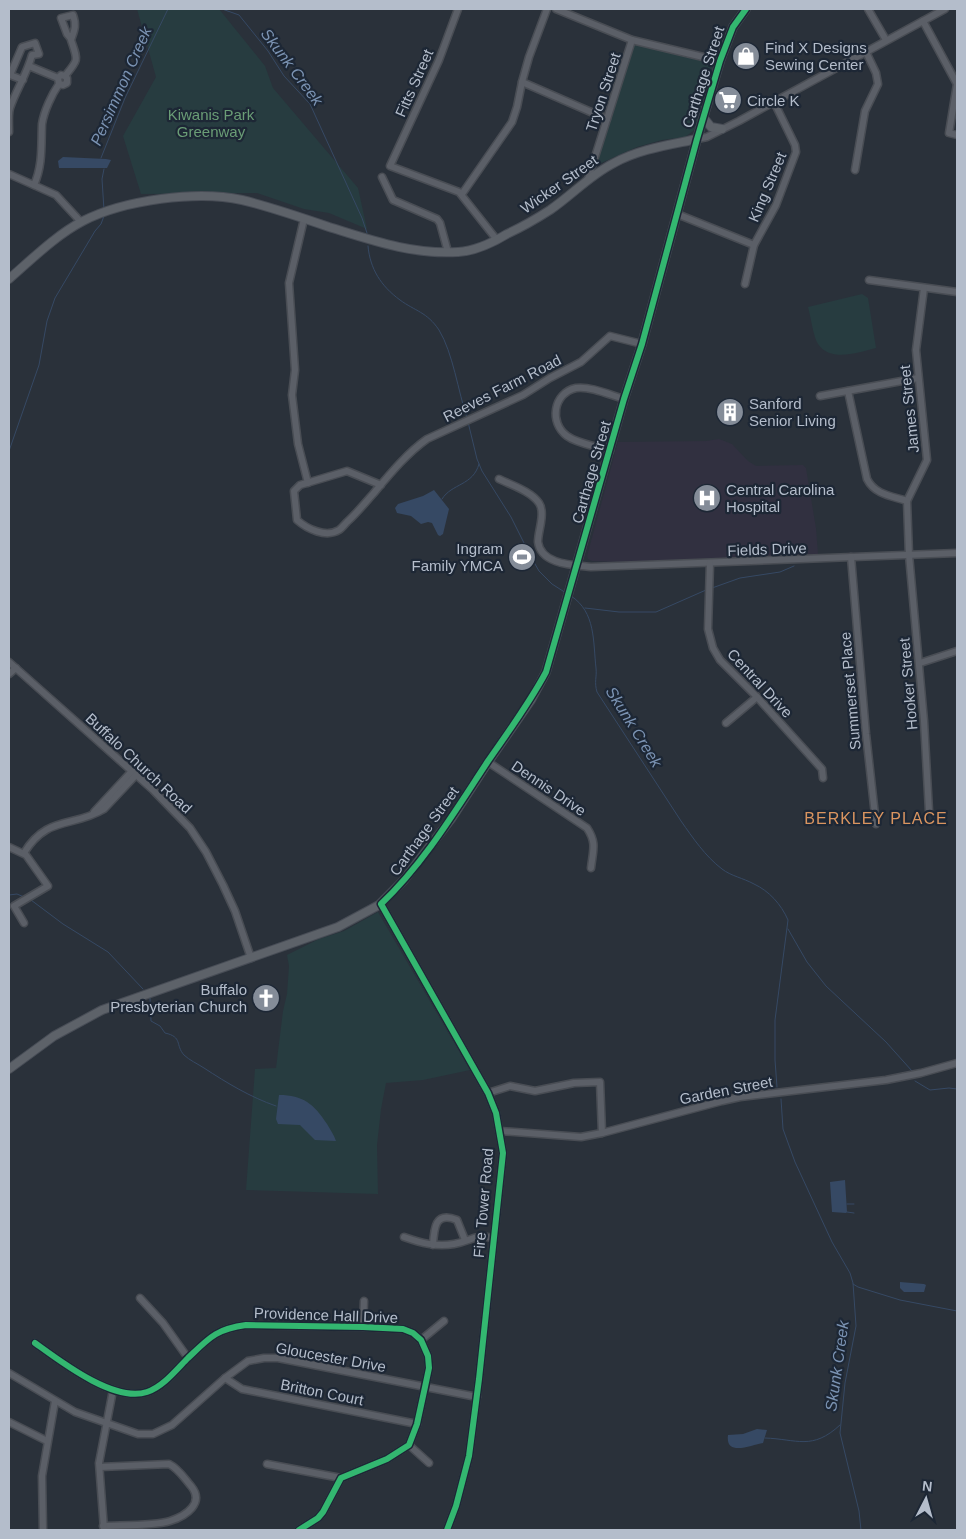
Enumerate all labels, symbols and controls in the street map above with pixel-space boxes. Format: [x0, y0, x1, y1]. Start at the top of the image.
water label: Persimmon Creek [87, 23, 155, 148]
street label: Carthage Street [679, 23, 728, 130]
water label: Skunk Creek [258, 25, 327, 109]
place label: Find X Designs Sewing Center [765, 39, 867, 73]
shop icon: Find X Designs Sewing Center [731, 41, 761, 71]
street label: Fitts Street [391, 46, 437, 120]
street label: Tryon Street [582, 50, 624, 134]
supermarket icon: Circle K [713, 85, 743, 115]
place label: Circle K [747, 92, 800, 109]
park label: Kiwanis Park Greenway [168, 106, 255, 140]
street label: King Street [745, 149, 790, 224]
street label: Wicker Street [517, 151, 601, 217]
street label: Reeves Farm Road [440, 351, 564, 425]
street label: James Street [896, 363, 922, 454]
place label: Sanford Senior Living [749, 395, 836, 429]
building icon: Sanford Senior Living [715, 397, 745, 427]
street label: Carthage Street [568, 418, 614, 525]
place label: Central Carolina Hospital [726, 481, 835, 515]
hospital icon: Central Carolina Hospital [692, 483, 722, 513]
street label: Fields Drive [727, 539, 807, 559]
place label: Ingram Family YMCA [412, 540, 503, 574]
sports icon: Ingram Family YMCA [507, 542, 537, 572]
street label: Summerset Place [836, 631, 864, 751]
street label: Hooker Street [895, 636, 921, 731]
street label: Central Drive [724, 645, 796, 721]
water label: Skunk Creek [603, 684, 666, 771]
street label: Buffalo Church Road [82, 709, 196, 817]
street label: Dennis Drive [509, 757, 589, 819]
street label: Carthage Street [386, 783, 462, 879]
district label: BERKLEY PLACE [804, 810, 948, 827]
place label: Buffalo Presbyterian Church [110, 981, 247, 1015]
church icon: Buffalo Presbyterian Church [251, 983, 281, 1013]
street label: Garden Street [678, 1073, 775, 1107]
street label: Fire Tower Road [470, 1148, 496, 1258]
street label: Providence Hall Drive [254, 1304, 398, 1326]
water label: Skunk Creek [822, 1318, 852, 1413]
street label: Gloucester Drive [275, 1339, 387, 1375]
street label: Britton Court [279, 1376, 366, 1409]
north arrow [901, 1474, 951, 1524]
text: N [921, 1478, 933, 1495]

